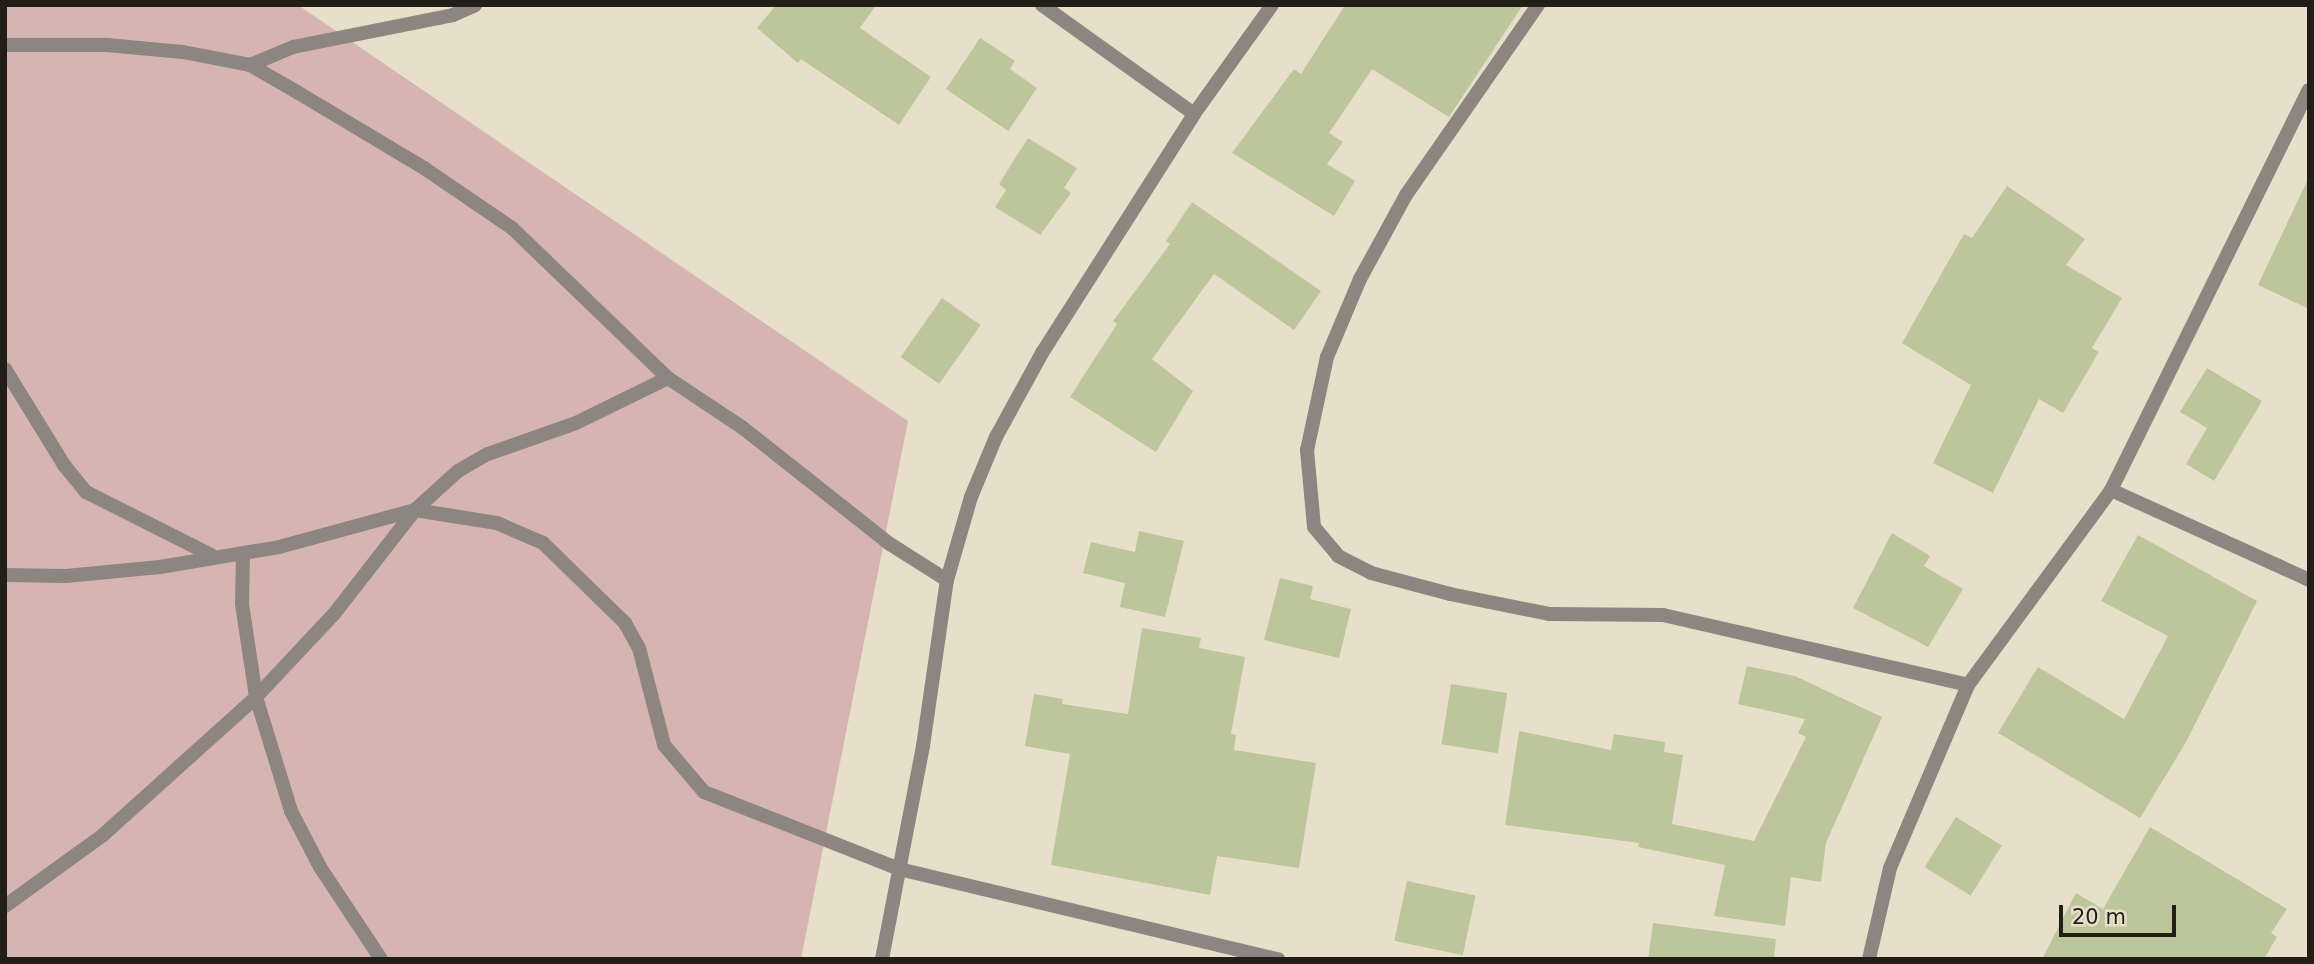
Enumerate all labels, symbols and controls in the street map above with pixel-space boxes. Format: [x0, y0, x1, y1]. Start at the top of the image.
scale bar [2062, 890, 2179, 934]
text: 20 m [2072, 905, 2126, 929]

